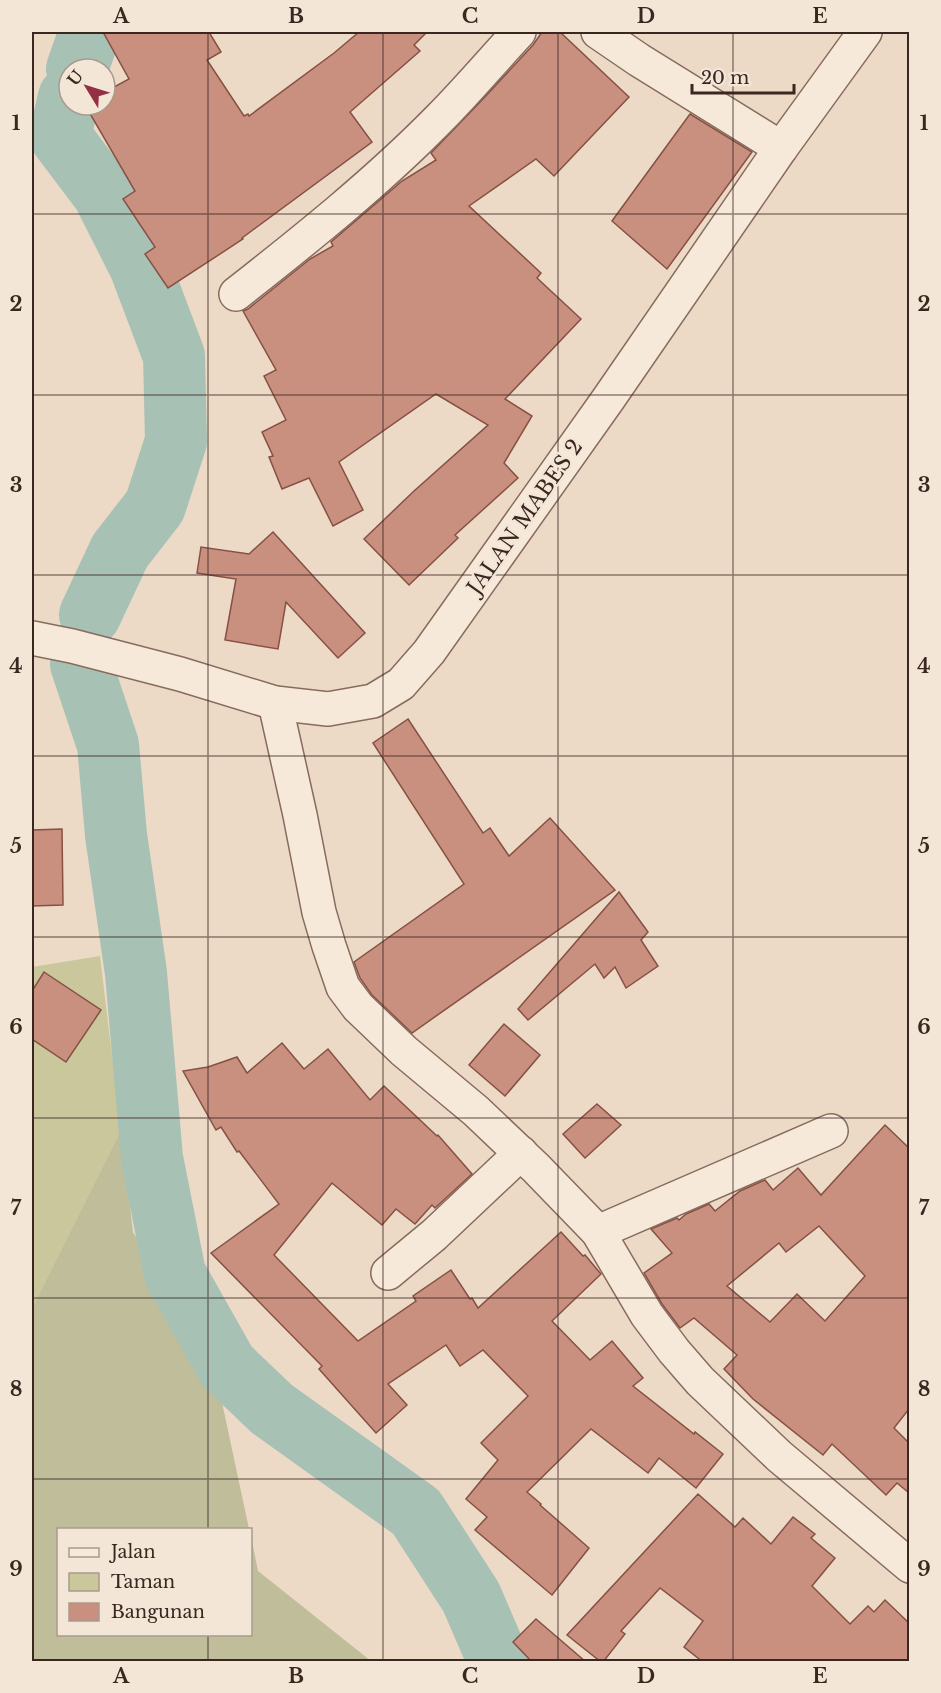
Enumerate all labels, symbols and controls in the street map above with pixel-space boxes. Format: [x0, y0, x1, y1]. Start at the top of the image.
text: A [112, 4, 130, 28]
text: B [288, 4, 304, 28]
text: C [462, 4, 478, 28]
text: D [637, 4, 655, 28]
text: E [812, 4, 828, 28]
north arrow [57, 57, 117, 117]
scale bar [692, 57, 794, 95]
text: U [63, 66, 87, 89]
text: 20 m [701, 67, 749, 89]
text: 1 [12, 111, 21, 135]
text: 1 [920, 111, 929, 135]
text: 2 [9, 292, 23, 316]
text: 2 [917, 292, 931, 316]
street label: JALAN MABES 2 [460, 434, 588, 602]
text: 3 [10, 473, 22, 497]
text: 3 [918, 473, 930, 497]
text: 4 [9, 654, 23, 678]
text: 4 [917, 654, 931, 678]
text: 5 [10, 834, 22, 858]
text: 5 [918, 834, 930, 858]
text: 6 [9, 1015, 23, 1039]
text: 6 [917, 1015, 931, 1039]
text: 7 [11, 1196, 22, 1220]
text: 7 [919, 1196, 930, 1220]
text: 8 [10, 1377, 22, 1401]
text: 8 [918, 1377, 930, 1401]
legend [57, 1528, 252, 1636]
text: Jalan [109, 1541, 156, 1563]
text: 9 [9, 1557, 23, 1581]
text: 9 [917, 1557, 931, 1581]
text: Taman [111, 1571, 175, 1593]
text: Bangunan [111, 1601, 205, 1623]
text: A [112, 1664, 130, 1688]
text: B [288, 1664, 304, 1688]
text: C [462, 1664, 478, 1688]
text: D [637, 1664, 655, 1688]
text: E [812, 1664, 828, 1688]

